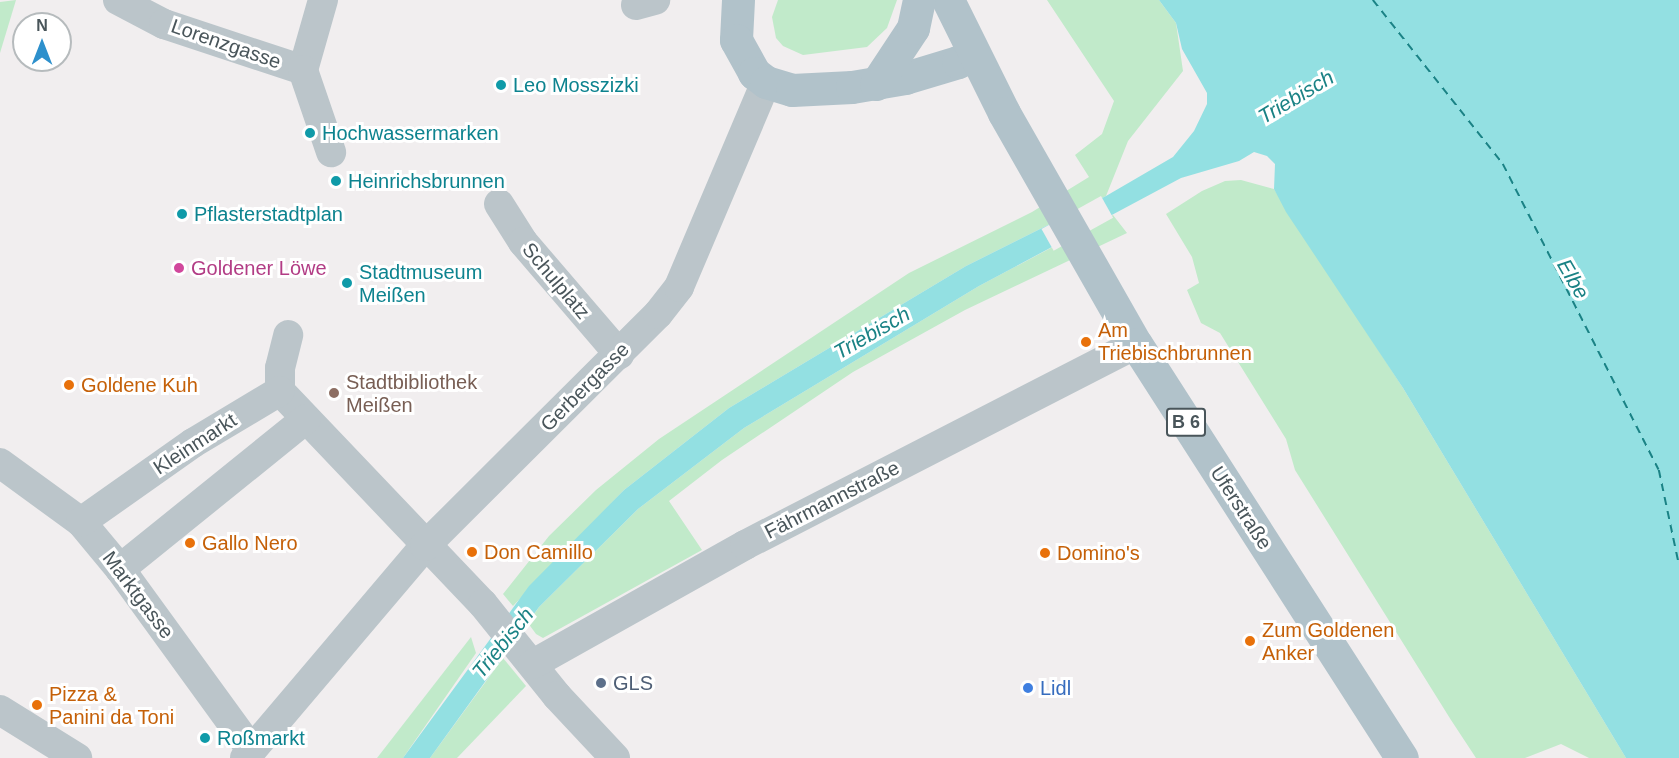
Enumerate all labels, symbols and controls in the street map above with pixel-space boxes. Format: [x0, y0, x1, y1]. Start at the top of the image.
north arrow [12, 12, 72, 72]
street label: Lorenzgasse [168, 14, 284, 74]
text: N [36, 17, 48, 34]
water label: Triebisch [1254, 65, 1338, 129]
place label: Leo Mosszizki [513, 73, 639, 97]
marker: Leo Mosszizki [494, 78, 508, 92]
place label: Hochwassermarken [322, 121, 499, 145]
marker: Hochwassermarken [303, 126, 317, 140]
place label: Heinrichsbrunnen [348, 169, 505, 193]
marker: Heinrichsbrunnen [329, 174, 343, 188]
place label: Pflasterstadtplan [194, 202, 343, 226]
marker: Pflasterstadtplan [175, 207, 189, 221]
street label: Schulplatz [517, 238, 595, 324]
water label: Elbe [1552, 255, 1594, 303]
place label: Goldener Löwe [191, 256, 327, 280]
place label: Stadtmuseum Meißen [359, 260, 482, 307]
marker: Goldener Löwe [172, 261, 186, 275]
marker: Stadtmuseum Meißen [340, 276, 354, 290]
water label: Triebisch [829, 301, 915, 365]
place label: Am Triebischbrunnen [1098, 318, 1252, 365]
marker: Am Triebischbrunnen [1079, 335, 1093, 349]
street label: Gerbergasse [536, 338, 634, 436]
place label: Stadtbibliothek Meißen [346, 370, 477, 417]
place label: Goldene Kuh [81, 373, 198, 397]
marker: Goldene Kuh [62, 378, 76, 392]
marker: Stadtbibliothek Meißen [327, 386, 341, 400]
road number: B 6 [1165, 407, 1207, 437]
street label: Kleinmarkt [149, 408, 241, 480]
street label: Fährmannstraße [761, 456, 903, 544]
street label: Uferstraße [1205, 462, 1277, 554]
place label: Gallo Nero [202, 531, 298, 555]
marker: Gallo Nero [183, 536, 197, 550]
place label: Don Camillo [484, 540, 593, 564]
place label: Domino's [1057, 541, 1140, 565]
marker: Don Camillo [465, 545, 479, 559]
marker: Domino's [1038, 546, 1052, 560]
street label: Marktgasse [97, 547, 179, 643]
water label: Triebisch [467, 603, 539, 683]
place label: Zum Goldenen Anker [1262, 618, 1394, 665]
marker: Zum Goldenen Anker [1243, 634, 1257, 648]
place label: GLS [613, 671, 653, 695]
marker: GLS [594, 676, 608, 690]
place label: Lidl [1040, 676, 1071, 700]
marker: Lidl [1021, 681, 1035, 695]
place label: Pizza & Panini da Toni [49, 682, 175, 729]
marker: Pizza & Panini da Toni [30, 698, 44, 712]
place label: Roßmarkt [217, 726, 305, 750]
marker: Roßmarkt [198, 731, 212, 745]

